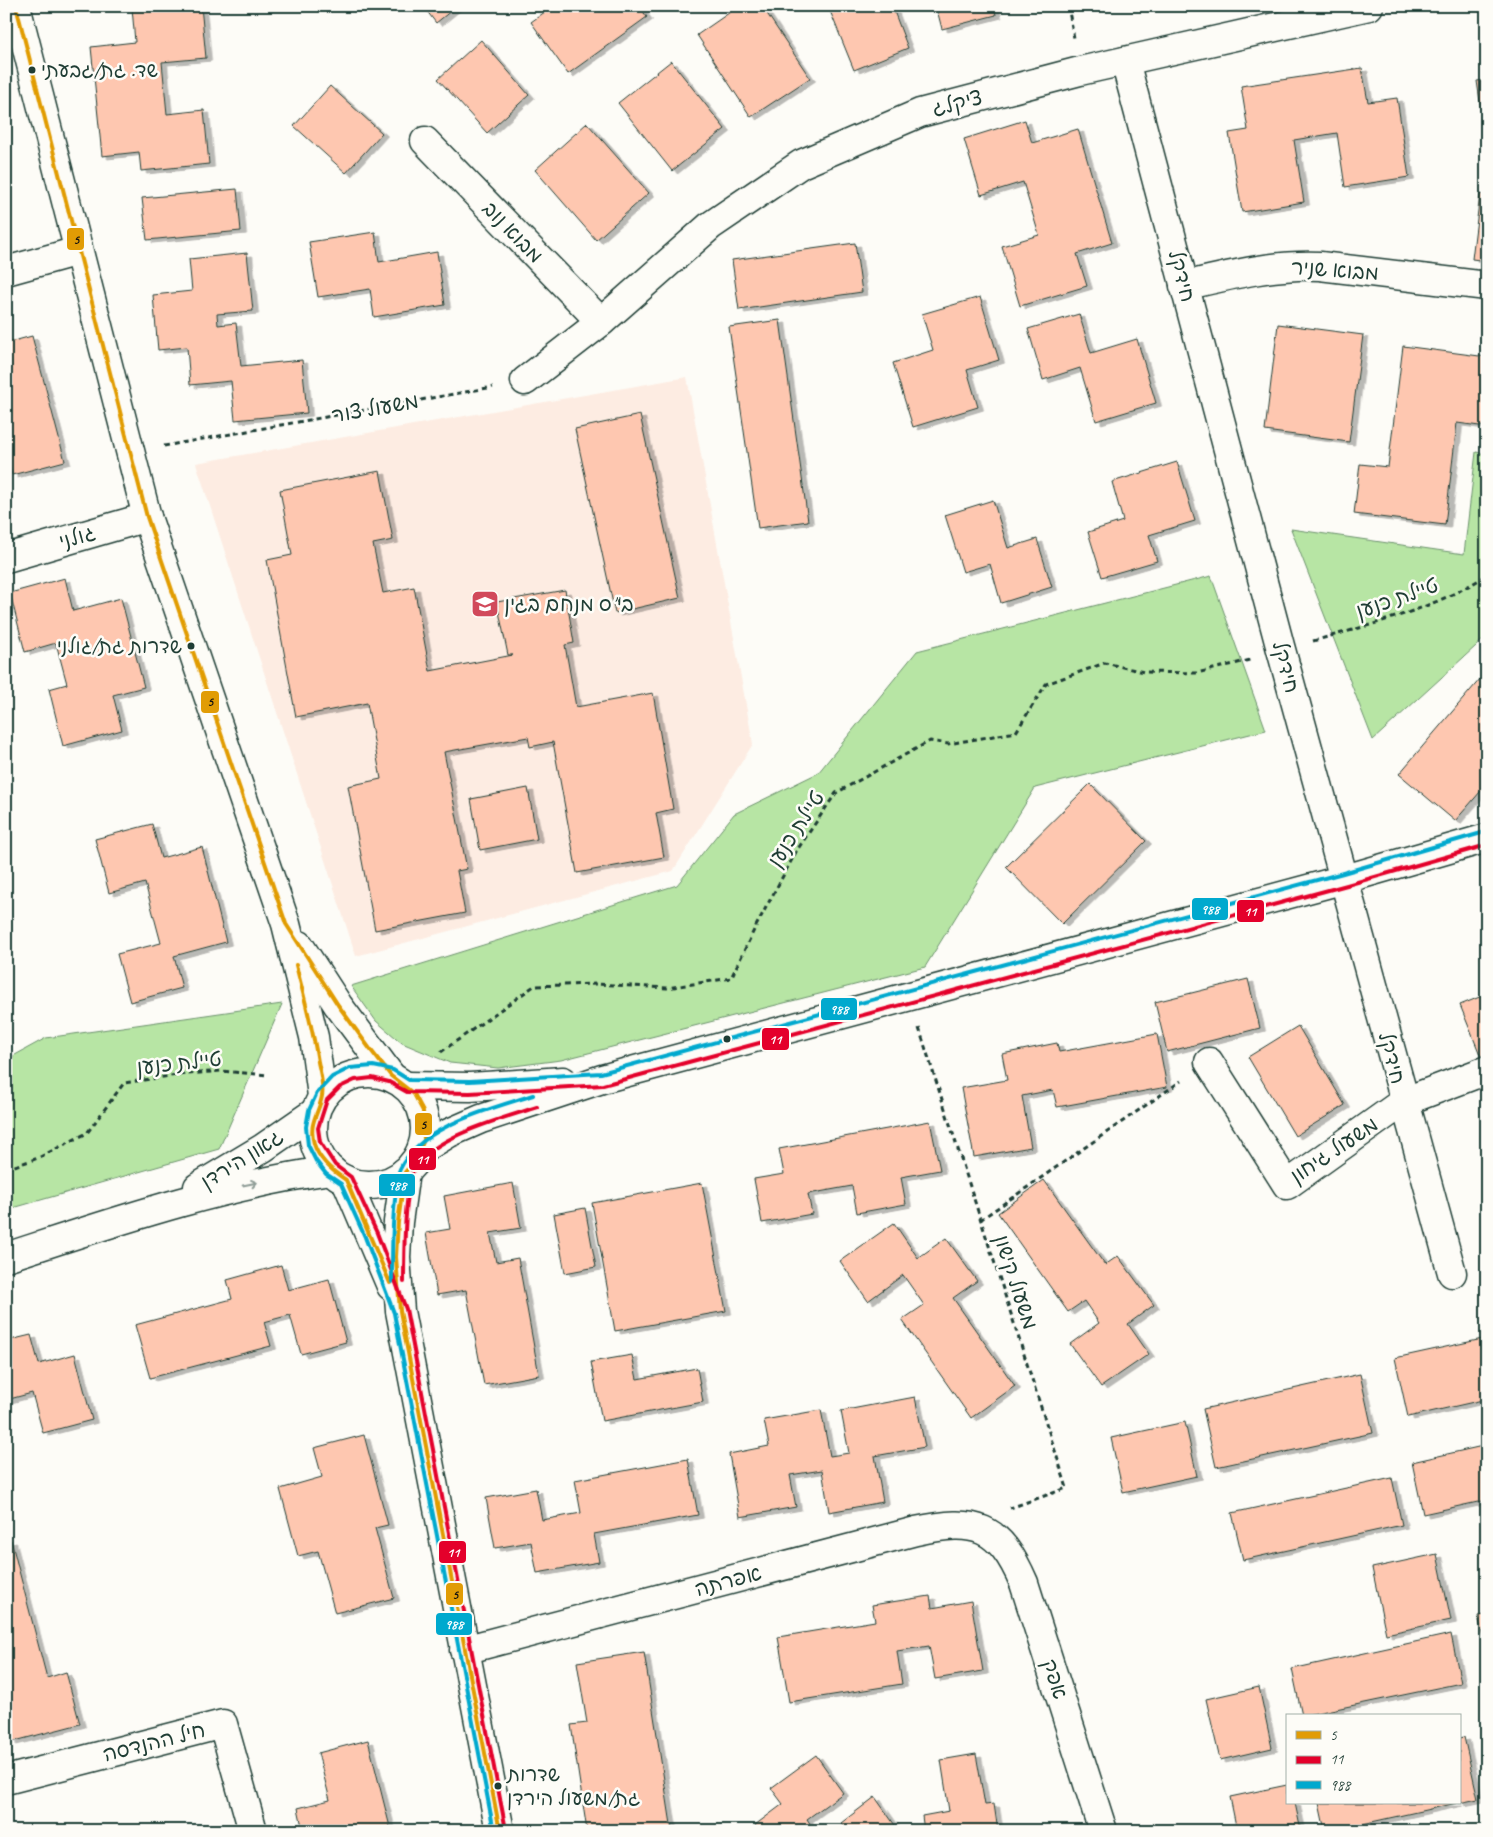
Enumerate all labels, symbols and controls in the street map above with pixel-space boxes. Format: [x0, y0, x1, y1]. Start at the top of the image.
place label: שד. גת/גבעתי [41, 58, 158, 83]
marker: שד. גת/גבעתי [27, 65, 37, 75]
street label: ציקלג [929, 84, 985, 122]
street label: מבוא נוב [477, 196, 549, 268]
line badge: 5 [66, 227, 85, 251]
text: 5 [73, 231, 81, 248]
street label: חידקל [1163, 247, 1201, 305]
street label: מבוא שניר [1290, 254, 1380, 286]
street label: משעול צור [329, 388, 421, 428]
street label: גולני [56, 519, 98, 555]
street label: טיילת כנען [1352, 572, 1442, 624]
school or university icon: בי"ס מנחם בגין [470, 589, 500, 619]
place label: בי"ס מנחם בגין [504, 591, 634, 617]
place label: שדרות גת/גולני [57, 634, 182, 659]
street label: חידקל [1267, 638, 1305, 696]
marker: שדרות גת/גולני [186, 641, 196, 651]
line badge: 5 [200, 690, 220, 714]
text: 5 [207, 693, 215, 710]
street label: טיילת כנען [762, 786, 830, 872]
line badge: 988 [1191, 897, 1229, 921]
line badge: 11 [1236, 899, 1265, 923]
text: 988 [1201, 901, 1221, 918]
text: 11 [1244, 903, 1258, 920]
line badge: 988 [820, 997, 858, 1021]
text: 988 [830, 1001, 850, 1018]
line badge: 11 [761, 1027, 790, 1051]
street label: חידקל [1373, 1029, 1411, 1087]
text: 11 [769, 1031, 783, 1048]
unlabelled marker [722, 1034, 732, 1044]
street label: טיילת כנען [135, 1046, 223, 1080]
street label: משעול גיחון [1285, 1111, 1383, 1189]
line badge: 5 [414, 1112, 433, 1136]
text: 5 [420, 1116, 428, 1133]
street label: גאון הירדן [196, 1123, 288, 1195]
line badge: 11 [408, 1147, 437, 1171]
text: 11 [416, 1151, 430, 1168]
line badge: 988 [378, 1173, 416, 1197]
text: 988 [388, 1177, 408, 1194]
one-way arrow [241, 1178, 257, 1188]
street label: משעול קישון [988, 1231, 1044, 1333]
line badge: 11 [438, 1540, 467, 1564]
text: 11 [447, 1544, 461, 1561]
street label: אפרתה [692, 1560, 764, 1602]
line badge: 5 [445, 1582, 464, 1606]
text: 5 [452, 1586, 460, 1603]
line badge: 988 [435, 1612, 473, 1636]
text: 988 [445, 1616, 465, 1633]
street label: אפק [1036, 1656, 1074, 1702]
legend [1286, 1714, 1460, 1804]
street label: חיל ההנדסה [100, 1717, 208, 1767]
text: 5 [1330, 1726, 1338, 1745]
text: 11 [1330, 1750, 1345, 1769]
place label: שדרות גת/משעול הירדן [506, 1762, 640, 1811]
text: 988 [1330, 1776, 1352, 1795]
marker: שדרות גת/משעול הירדן [493, 1781, 503, 1791]

